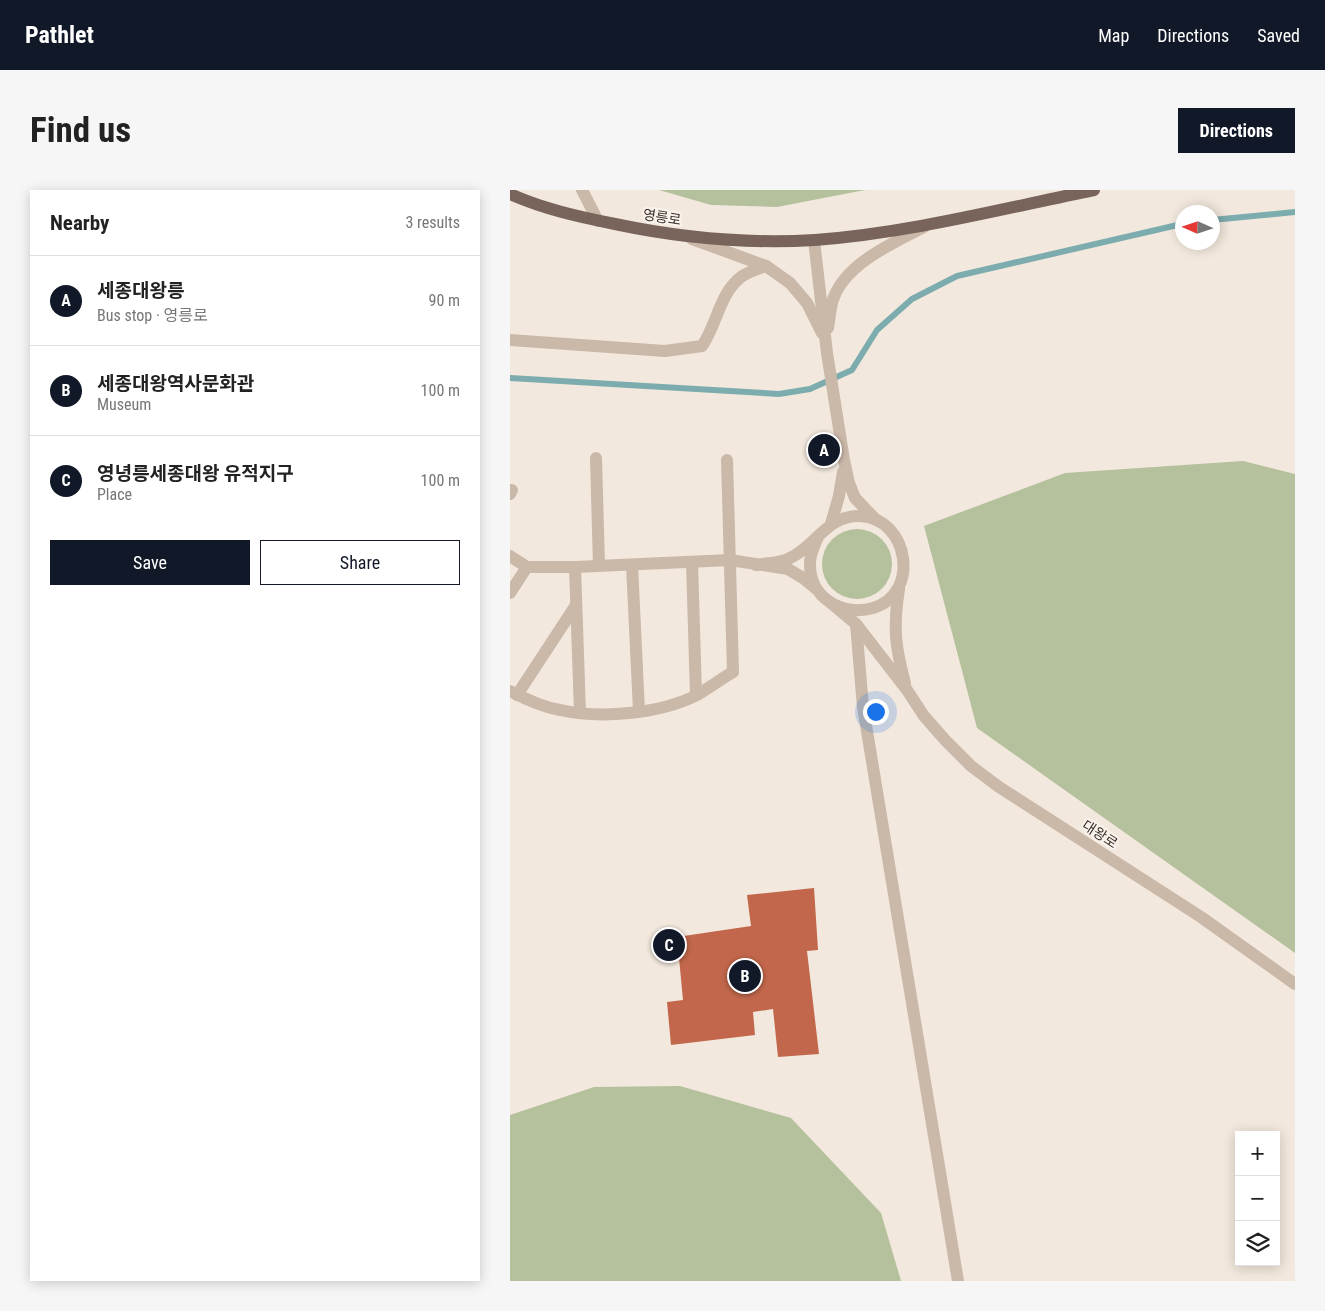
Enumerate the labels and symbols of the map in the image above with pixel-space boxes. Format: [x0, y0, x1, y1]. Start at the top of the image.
north arrow [1175, 205, 1220, 250]
street label: 영릉로 [642, 206, 682, 228]
pin: A [808, 431, 840, 469]
your location [863, 699, 889, 725]
street label: 대왕로 [1079, 817, 1121, 851]
pin: C [653, 926, 685, 964]
pin: B [729, 957, 761, 995]

